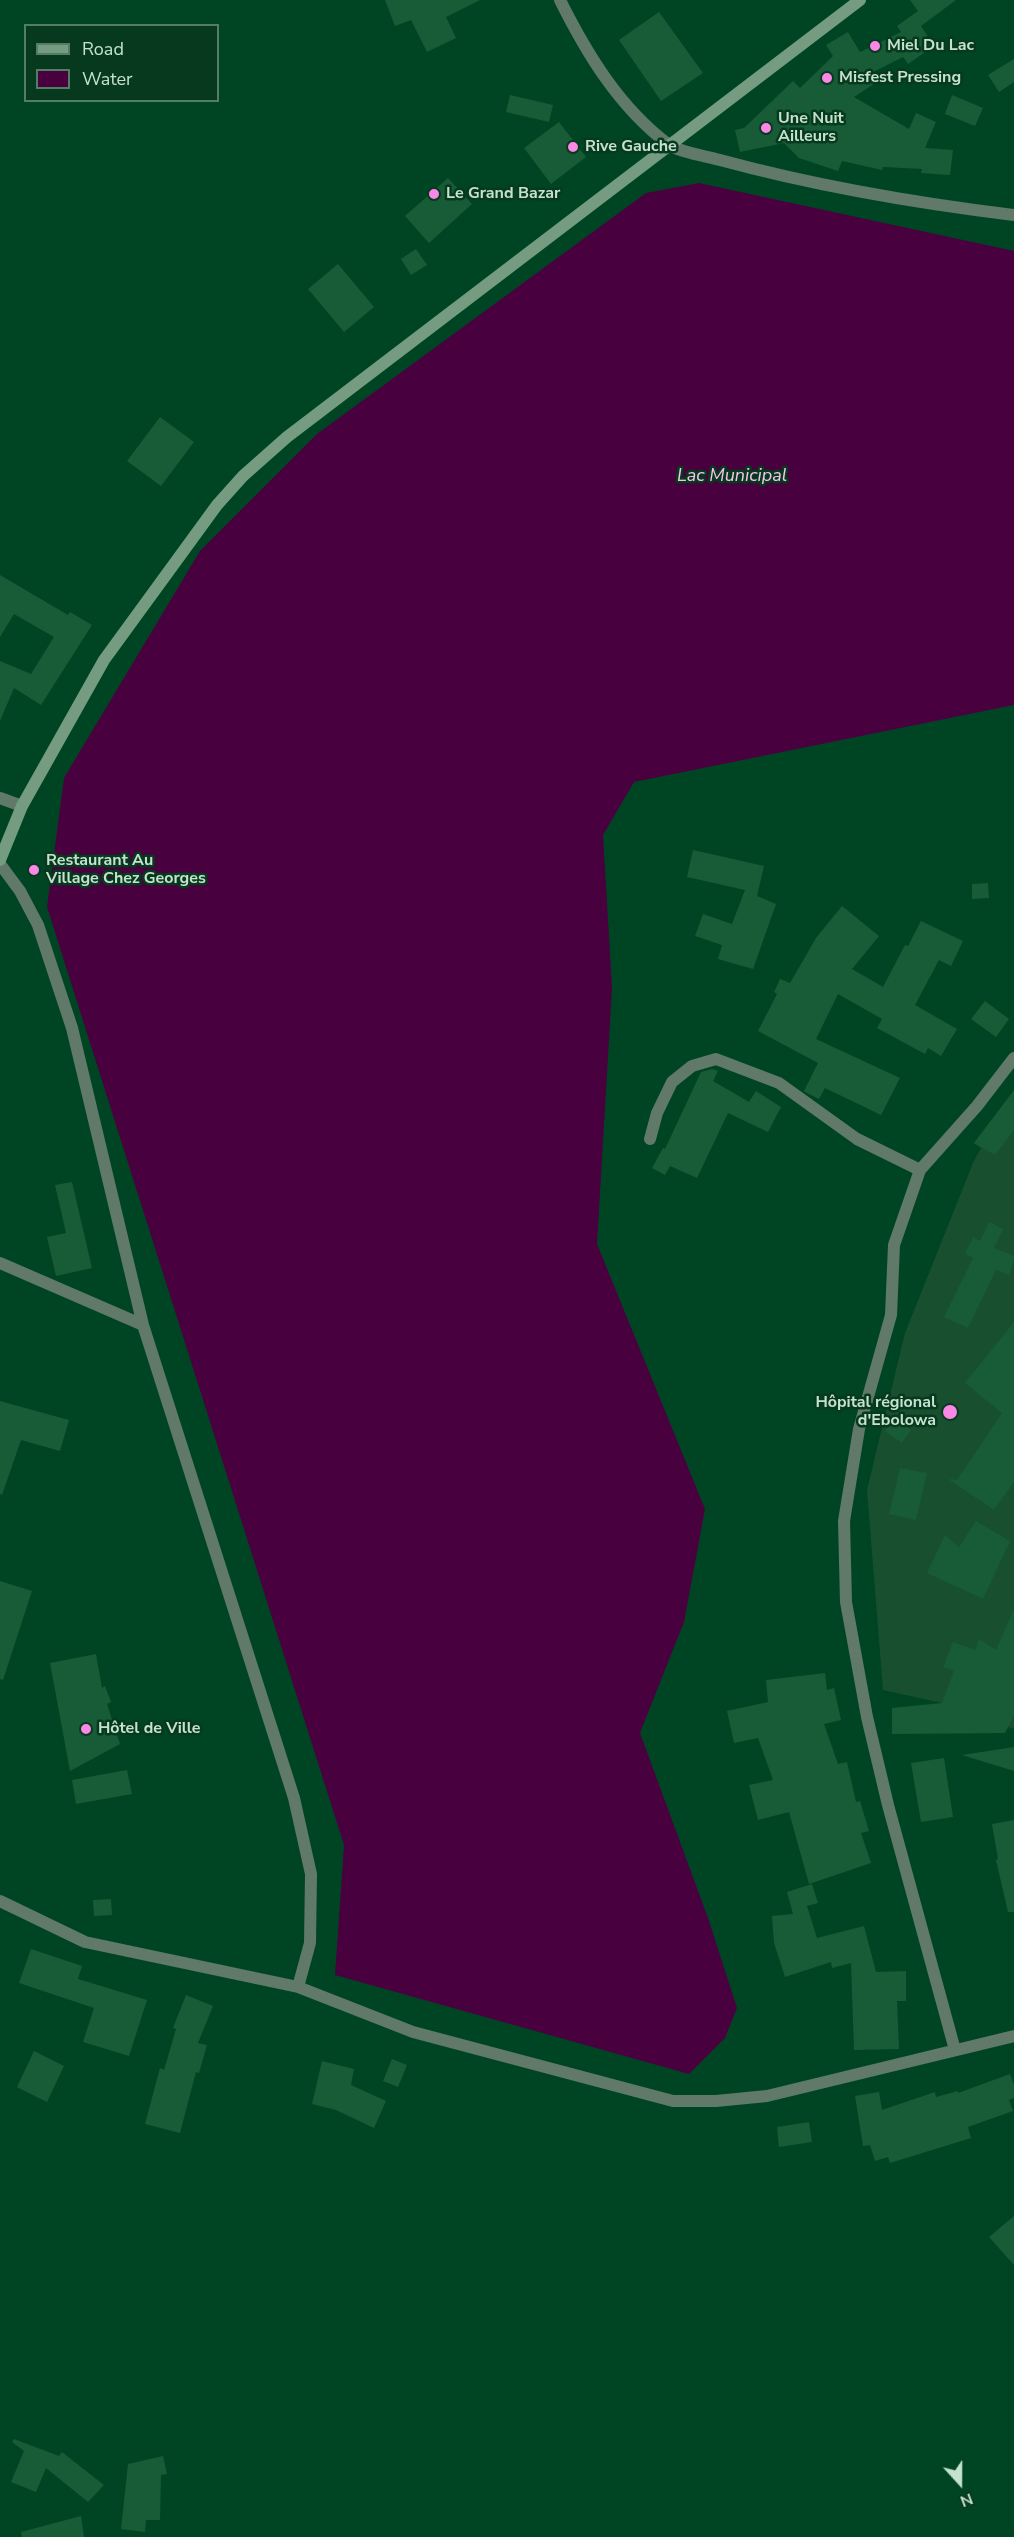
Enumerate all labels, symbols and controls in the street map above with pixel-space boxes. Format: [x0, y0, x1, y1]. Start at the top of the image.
legend [24, 24, 219, 102]
place label: Miel Du Lac [887, 36, 974, 56]
text: Road [82, 37, 124, 61]
marker: Miel Du Lac [868, 39, 882, 53]
text: Water [82, 67, 133, 91]
place label: Misfest Pressing [839, 68, 961, 88]
marker: Misfest Pressing [820, 71, 834, 85]
place label: Une Nuit Ailleurs [778, 109, 844, 147]
marker: Une Nuit Ailleurs [759, 121, 773, 135]
place label: Rive Gauche [585, 137, 677, 157]
marker: Rive Gauche [566, 140, 580, 154]
place label: Le Grand Bazar [446, 184, 560, 204]
marker: Le Grand Bazar [427, 187, 441, 201]
water label: Lac Municipal [677, 466, 787, 488]
place label: Restaurant Au Village Chez Georges [46, 851, 206, 889]
marker: Restaurant Au Village Chez Georges [27, 863, 41, 877]
place label: Hôpital régional d'Ebolowa [815, 1393, 936, 1431]
marker: Hôpital régional d'Ebolowa [941, 1403, 959, 1421]
place label: Hôtel de Ville [98, 1719, 201, 1739]
marker: Hôtel de Ville [79, 1722, 93, 1736]
north arrow [930, 2453, 990, 2513]
text: N [957, 2487, 976, 2512]

